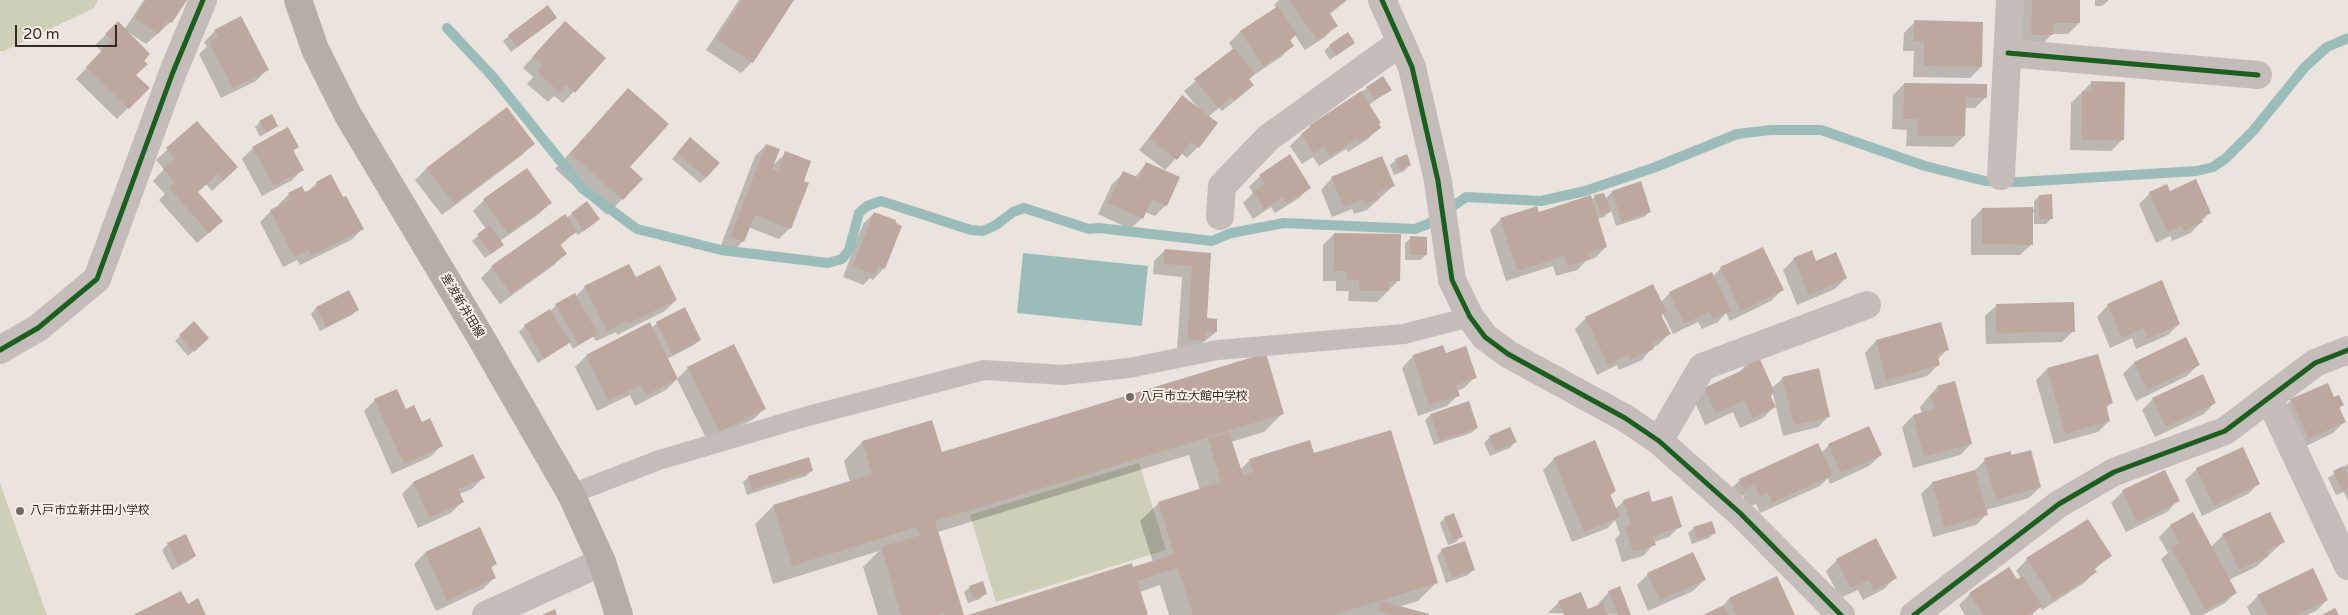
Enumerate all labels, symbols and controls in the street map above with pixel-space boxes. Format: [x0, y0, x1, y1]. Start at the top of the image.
scale bar [18, 15, 120, 47]
text: 20 m [23, 25, 60, 43]
street label: 差波新井田線 [437, 271, 487, 341]
place label: 八戸市立大館中学校 [1140, 390, 1248, 404]
marker: 八戸市立大館中学校 [1124, 391, 1136, 403]
place label: 八戸市立新井田小学校 [30, 504, 150, 518]
marker: 八戸市立新井田小学校 [14, 505, 26, 517]

